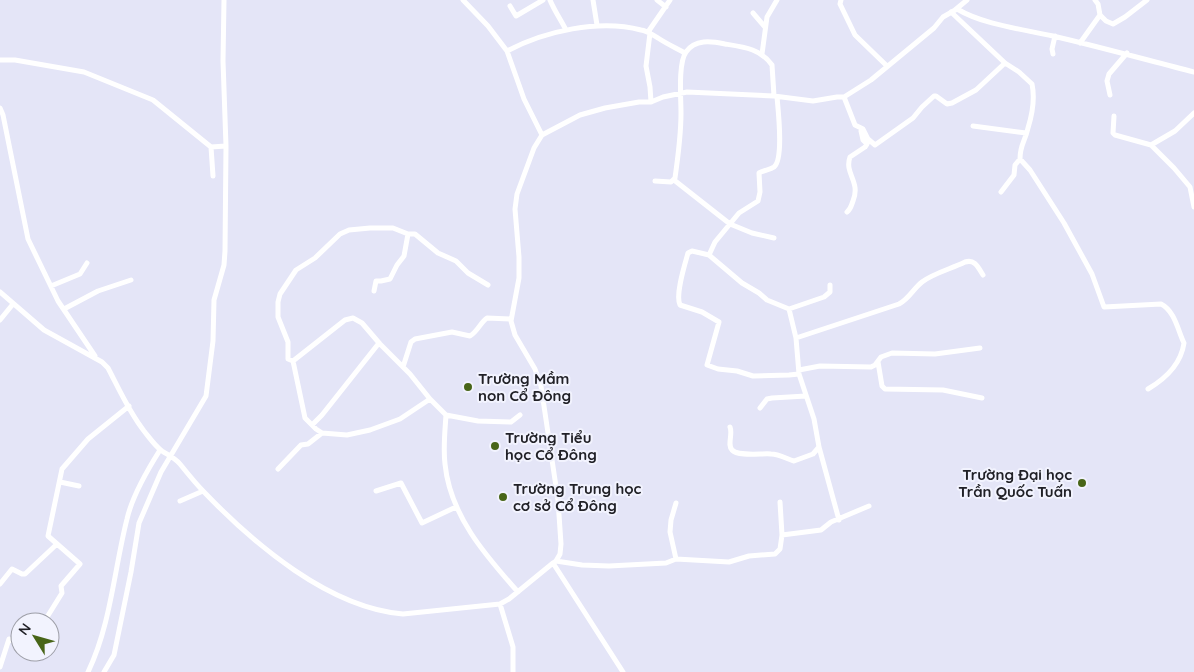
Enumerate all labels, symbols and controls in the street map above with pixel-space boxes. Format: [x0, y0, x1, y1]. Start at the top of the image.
place label: Trường Mầm non Cổ Đông [478, 369, 571, 405]
marker: Trường Mầm non Cổ Đông [462, 381, 474, 393]
place label: Trường Tiểu học Cổ Đông [505, 428, 597, 464]
marker: Trường Tiểu học Cổ Đông [489, 440, 501, 452]
place label: Trường Đại học Trần Quốc Tuấn [958, 465, 1072, 501]
marker: Trường Đại học Trần Quốc Tuấn [1076, 477, 1088, 489]
place label: Trường Trung học cơ sở Cổ Đông [513, 479, 642, 515]
marker: Trường Trung học cơ sở Cổ Đông [497, 491, 509, 503]
north arrow [10, 612, 60, 662]
text: N [14, 620, 35, 639]

